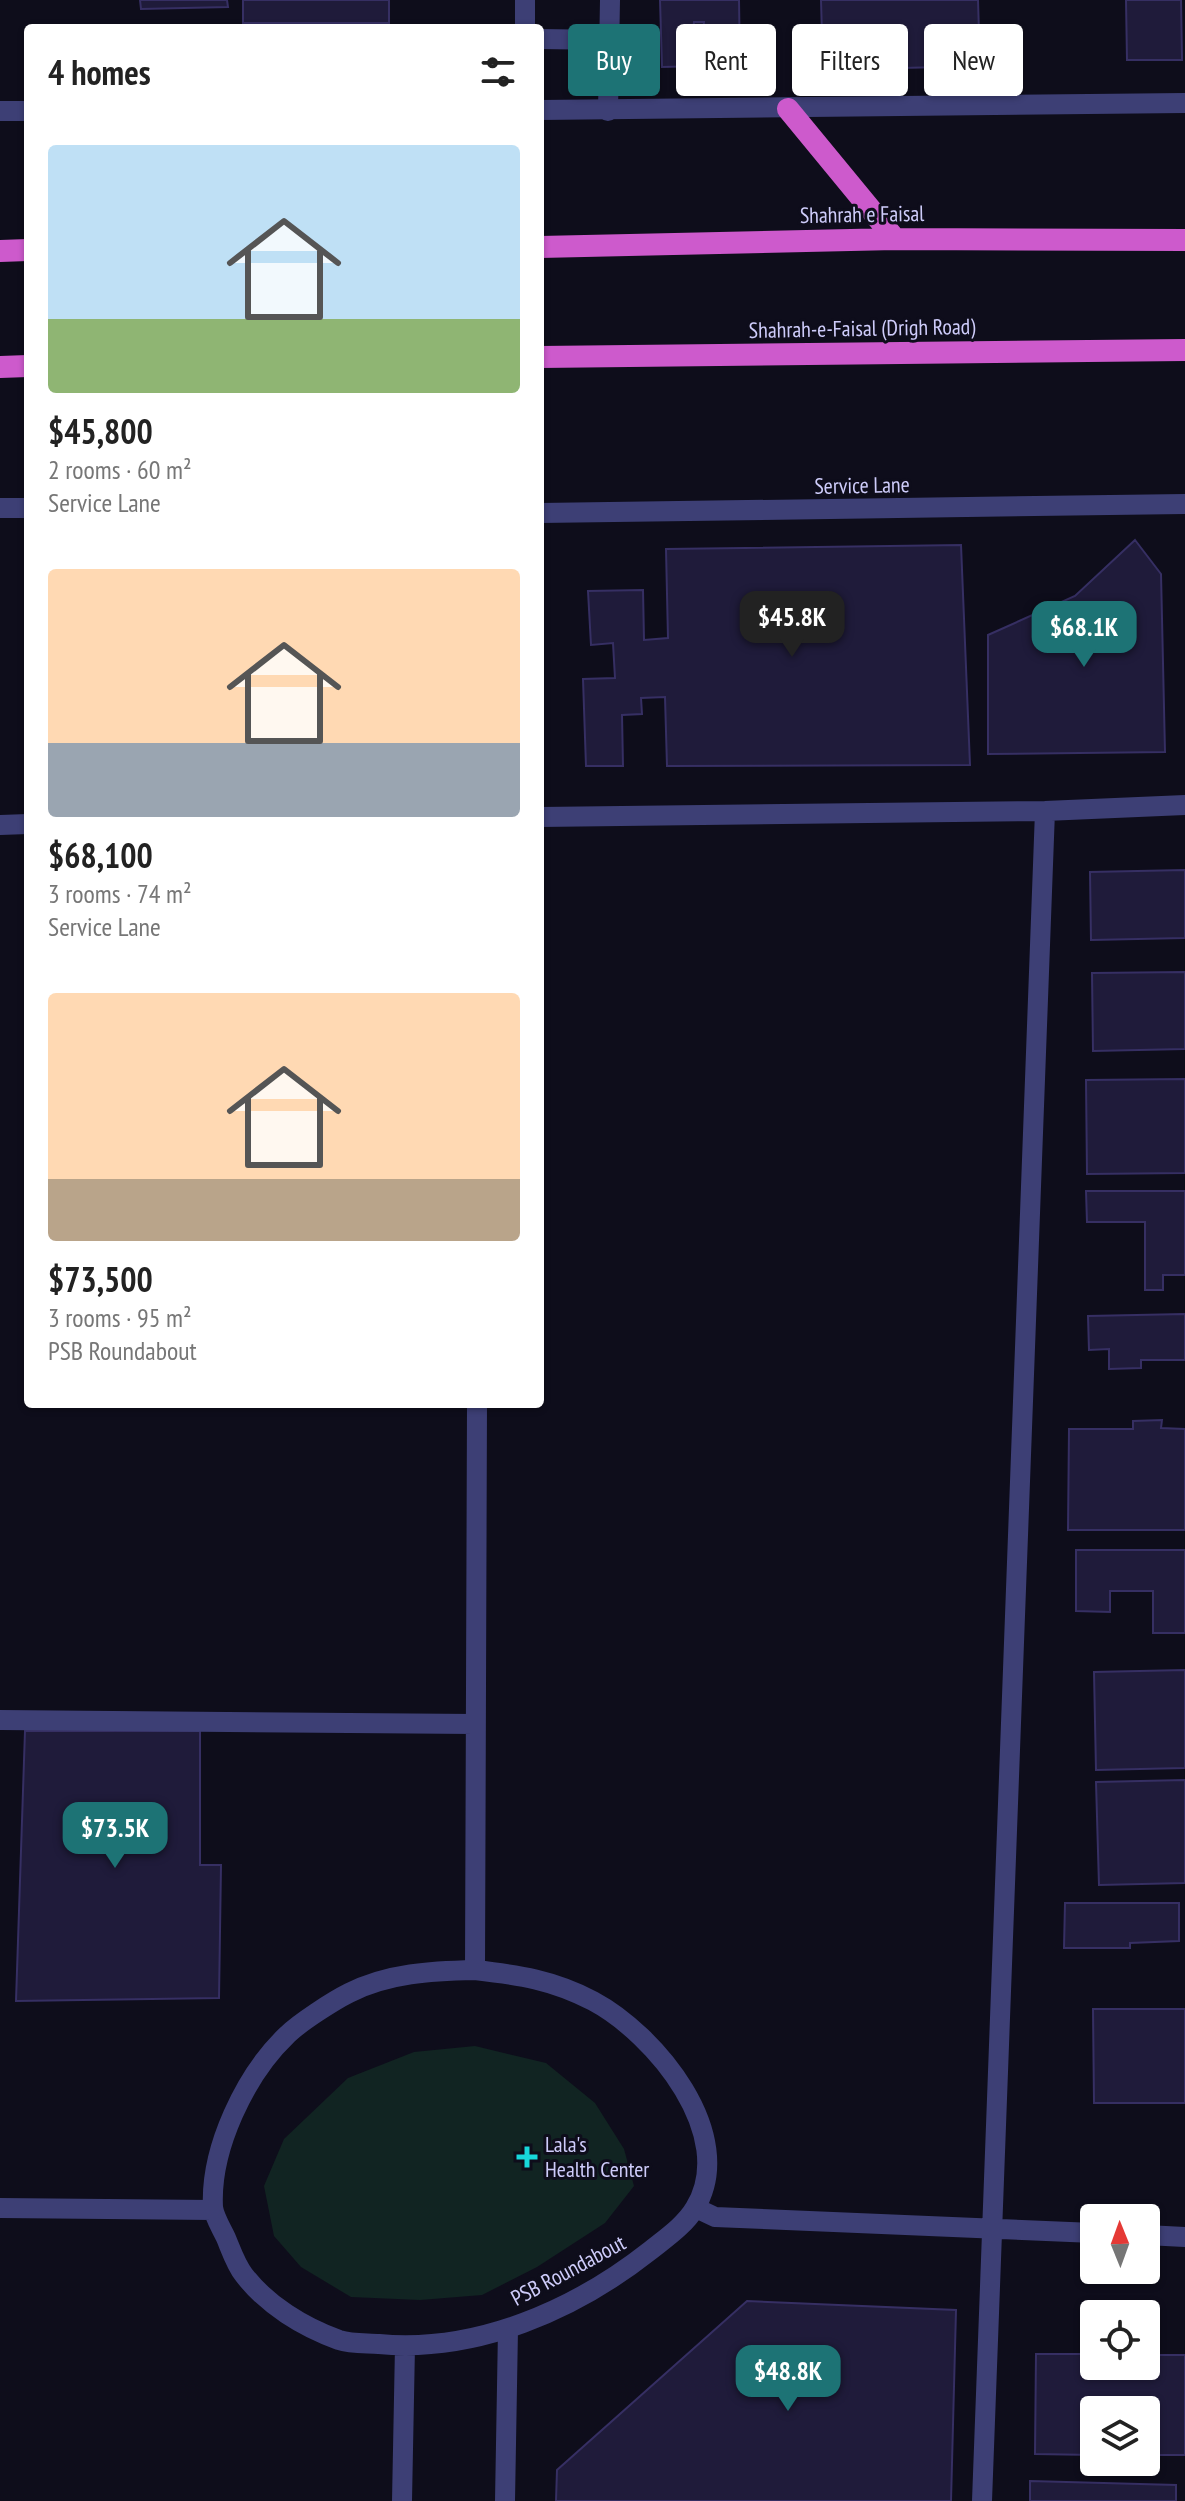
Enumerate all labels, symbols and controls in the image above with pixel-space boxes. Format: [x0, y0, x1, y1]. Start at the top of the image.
chip: Buy [568, 24, 660, 96]
chip: Rent [676, 24, 776, 96]
chip: Filters [792, 24, 908, 96]
chip: New [924, 24, 1023, 96]
text: 4 homes [48, 50, 151, 94]
icon: filters [476, 50, 520, 94]
icon: home [212, 197, 356, 341]
street label: Shahrah e Faisal [799, 199, 925, 229]
street label: Shahrah-e-Faisal (Drigh Road) [748, 312, 976, 344]
text: $45,800 [48, 409, 153, 453]
text: 2 rooms · 60 m² [48, 453, 192, 486]
street label: Service Lane [814, 470, 910, 500]
text: Service Lane [48, 486, 161, 519]
pin: $45.8K [727, 591, 857, 659]
text: $45.8K [758, 600, 826, 633]
pin: $68.1K [1019, 601, 1149, 669]
text: $68.1K [1050, 610, 1118, 643]
icon: home [212, 621, 356, 765]
text: $68,100 [48, 833, 153, 877]
text: 3 rooms · 74 m² [48, 877, 192, 910]
text: Service Lane [48, 910, 161, 943]
icon: home [212, 1045, 356, 1189]
text: $73,500 [48, 1257, 153, 1301]
text: 3 rooms · 95 m² [48, 1301, 192, 1334]
text: PSB Roundabout [48, 1334, 197, 1367]
pin: $73.5K [50, 1802, 180, 1870]
text: $73.5K [81, 1811, 149, 1844]
place label: Lala's Health Center [545, 2130, 649, 2183]
marker: Lala's Health Center [516, 2146, 538, 2168]
north arrow [1080, 2204, 1160, 2284]
map controls [1080, 2204, 1160, 2476]
street label: PSB Roundabout [506, 2228, 630, 2312]
button: locate [1080, 2300, 1160, 2380]
pin: $48.8K [723, 2345, 853, 2413]
text: $48.8K [754, 2354, 822, 2387]
button: layers [1080, 2396, 1160, 2476]

